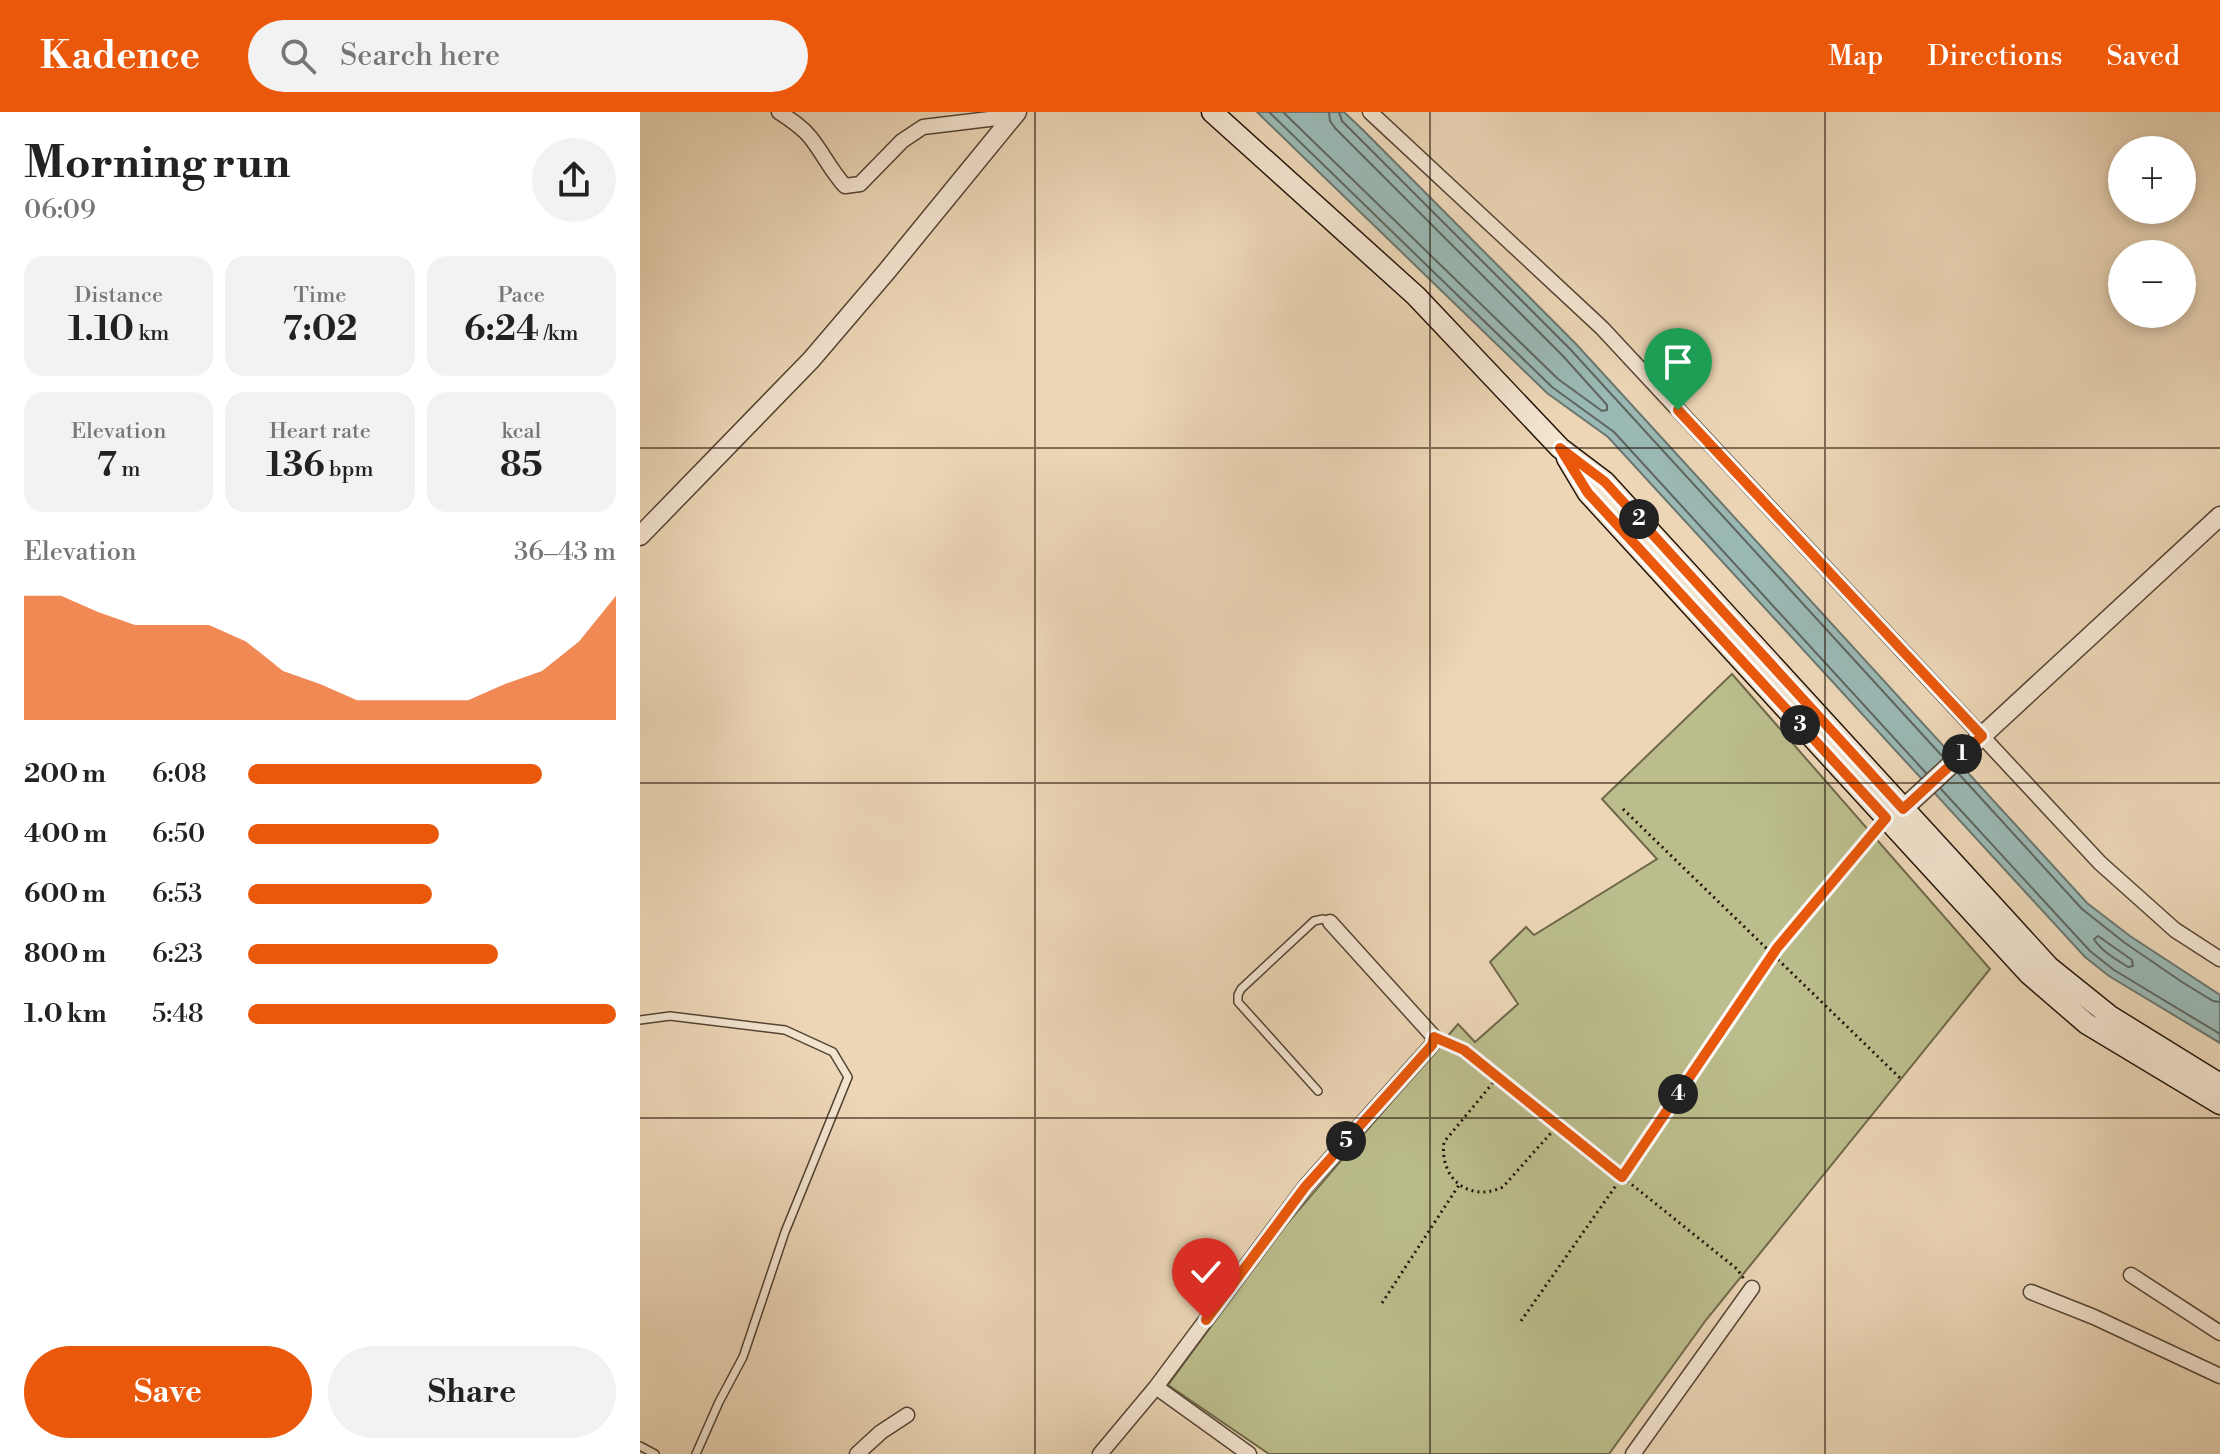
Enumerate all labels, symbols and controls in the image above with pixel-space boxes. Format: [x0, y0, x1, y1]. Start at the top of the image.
search box [248, 20, 808, 92]
text: Kadence [40, 33, 200, 80]
icon: search [276, 34, 320, 78]
text: Search here [340, 37, 500, 75]
text: Map [1828, 39, 1883, 74]
text: Directions [1927, 39, 2062, 74]
text: Saved [2106, 39, 2180, 74]
text: Morning run [24, 136, 290, 191]
map controls [2108, 136, 2196, 328]
button: + [2108, 136, 2196, 224]
button: share [532, 138, 616, 222]
text: 06:09 [24, 194, 96, 226]
button: − [2108, 240, 2196, 328]
text: Distance [74, 282, 163, 309]
text: Time [294, 282, 346, 309]
text: Pace [498, 282, 545, 309]
text: 1.10 [68, 309, 134, 351]
text: 7:02 [283, 309, 357, 351]
text: 6:24 [464, 309, 539, 351]
text: km [134, 320, 169, 347]
text: /km [539, 320, 579, 347]
pin [1644, 328, 1712, 410]
icon: arrive [1656, 340, 1700, 384]
text: Elevation [71, 418, 166, 445]
text: Heart rate [269, 418, 371, 445]
text: kcal [501, 418, 541, 445]
text: 7 [97, 445, 117, 487]
text: 136 [266, 445, 325, 487]
text: 85 [500, 445, 543, 487]
text: m [117, 456, 141, 483]
text: bpm [325, 456, 374, 483]
pin: 2 [1619, 499, 1659, 539]
text: 2 [1632, 505, 1646, 532]
text: Elevation [24, 536, 137, 568]
text: 36–43 m [514, 536, 616, 568]
pin: 3 [1780, 705, 1820, 745]
text: 3 [1793, 711, 1807, 738]
pin: 1 [1942, 734, 1982, 774]
text: 1 [1957, 740, 1967, 767]
text: 200 m [24, 758, 106, 790]
text: 6:08 [152, 758, 207, 790]
text: 400 m [24, 818, 107, 850]
text: 6:50 [152, 818, 205, 850]
text: 600 m [24, 878, 106, 910]
text: 6:53 [152, 878, 202, 910]
text: 800 m [24, 938, 106, 970]
text: 6:23 [152, 938, 203, 970]
text: 1.0 km [24, 998, 107, 1030]
text: 5:48 [152, 998, 204, 1030]
pin: 4 [1658, 1074, 1698, 1114]
text: 4 [1671, 1080, 1685, 1107]
pin: 5 [1326, 1121, 1366, 1161]
text: 5 [1339, 1127, 1353, 1154]
pin [1172, 1238, 1240, 1320]
icon: check [1184, 1250, 1228, 1294]
button: Save [24, 1346, 312, 1438]
button: Share [328, 1346, 616, 1438]

